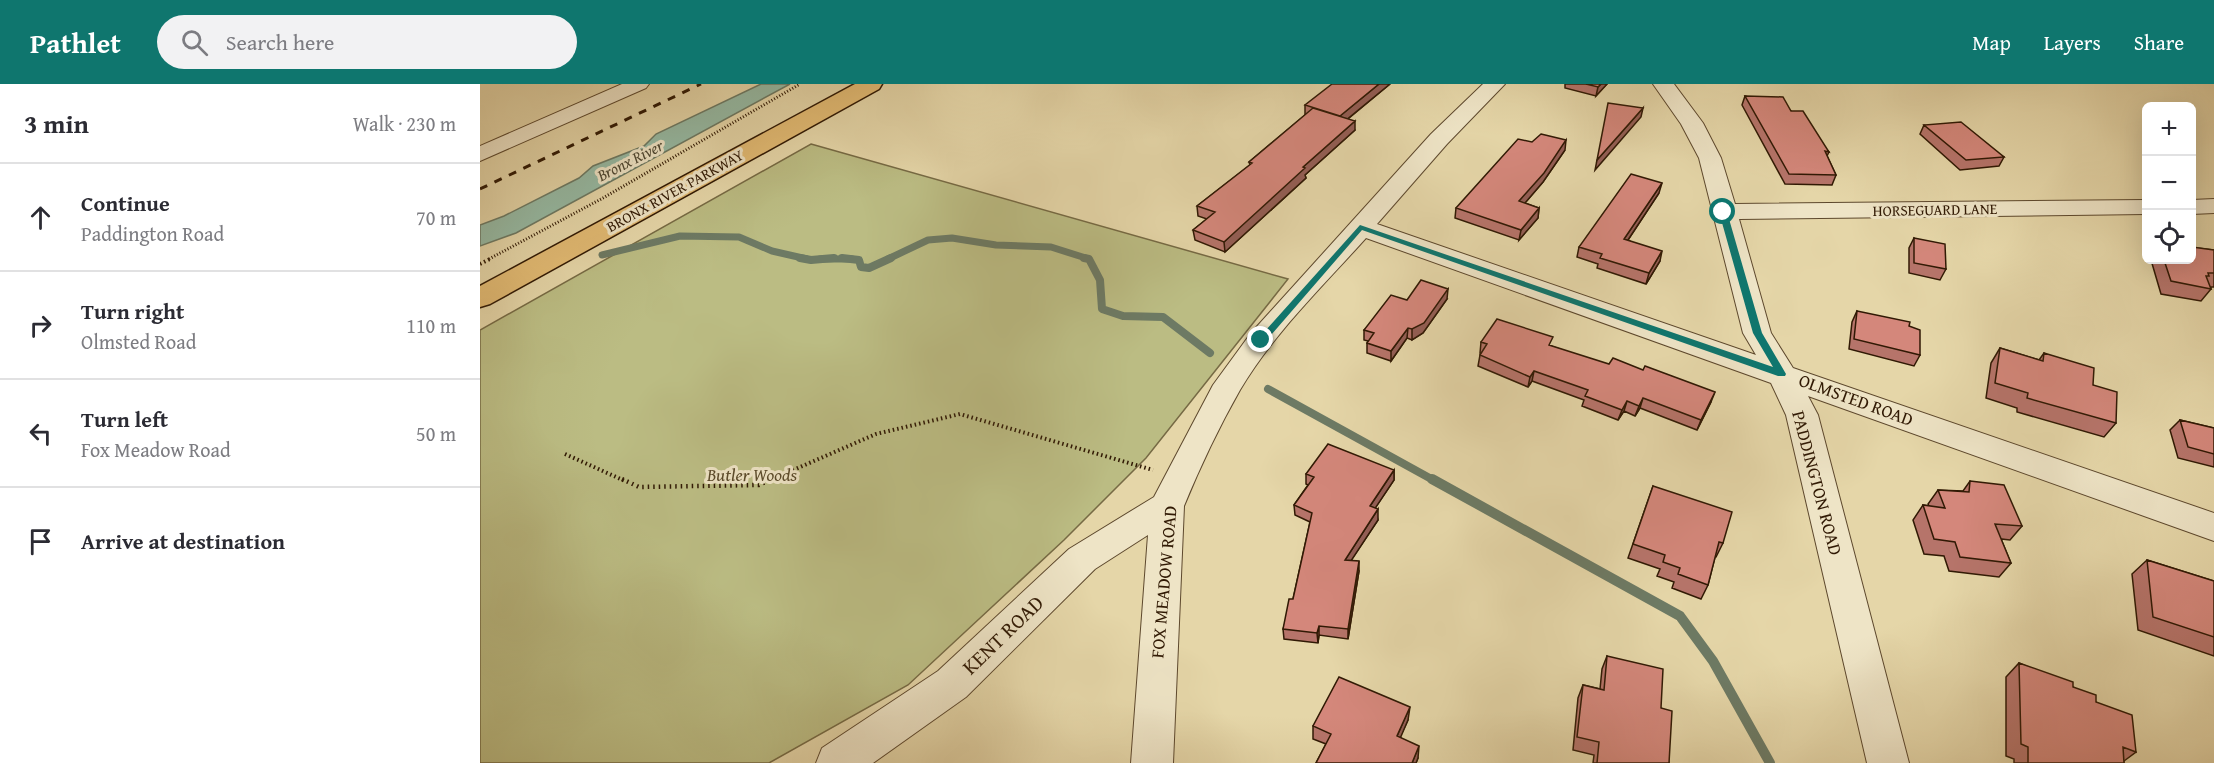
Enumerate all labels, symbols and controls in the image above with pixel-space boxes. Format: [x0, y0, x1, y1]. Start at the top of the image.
search box [157, 15, 577, 69]
text: Pathlet [30, 22, 121, 63]
icon: search [178, 26, 211, 59]
text: Search here [226, 26, 334, 58]
text: Map [1972, 27, 2011, 58]
text: Layers [2044, 27, 2101, 58]
text: Share [2134, 27, 2184, 58]
map controls [2142, 102, 2196, 264]
button: + [2142, 102, 2196, 156]
text: 3 min [24, 104, 89, 143]
text: Walk · 230 m [353, 109, 456, 138]
water label: Bronx River [592, 133, 668, 187]
street label: BRONX RIVER PARKWAY [603, 144, 747, 237]
button: − [2142, 156, 2196, 210]
text: Continue [81, 187, 170, 219]
route start [1709, 198, 1735, 224]
street label: HORSEGUARD LANE [1873, 198, 1998, 221]
icon: ahead [24, 201, 57, 234]
text: 70 m [416, 203, 456, 232]
button: locate [2142, 210, 2196, 264]
text: Paddington Road [81, 219, 224, 248]
text: Turn right [81, 295, 184, 327]
icon: right [24, 309, 57, 342]
text: 110 m [406, 311, 456, 340]
route end [1247, 326, 1273, 352]
text: Olmsted Road [81, 327, 196, 356]
street label: OLMSTED ROAD [1795, 366, 1917, 433]
text: Turn left [81, 403, 168, 435]
street label: PADDINGTON ROAD [1785, 408, 1850, 558]
icon: left [24, 417, 57, 450]
text: 50 m [416, 419, 456, 448]
text: Fox Meadow Road [81, 435, 231, 464]
park label: Butler Woods [706, 461, 798, 488]
street label: FOX MEADOW ROAD [1143, 505, 1184, 659]
icon: arrive [24, 525, 57, 558]
text: Arrive at destination [81, 525, 285, 557]
street label: KENT ROAD [955, 588, 1050, 682]

